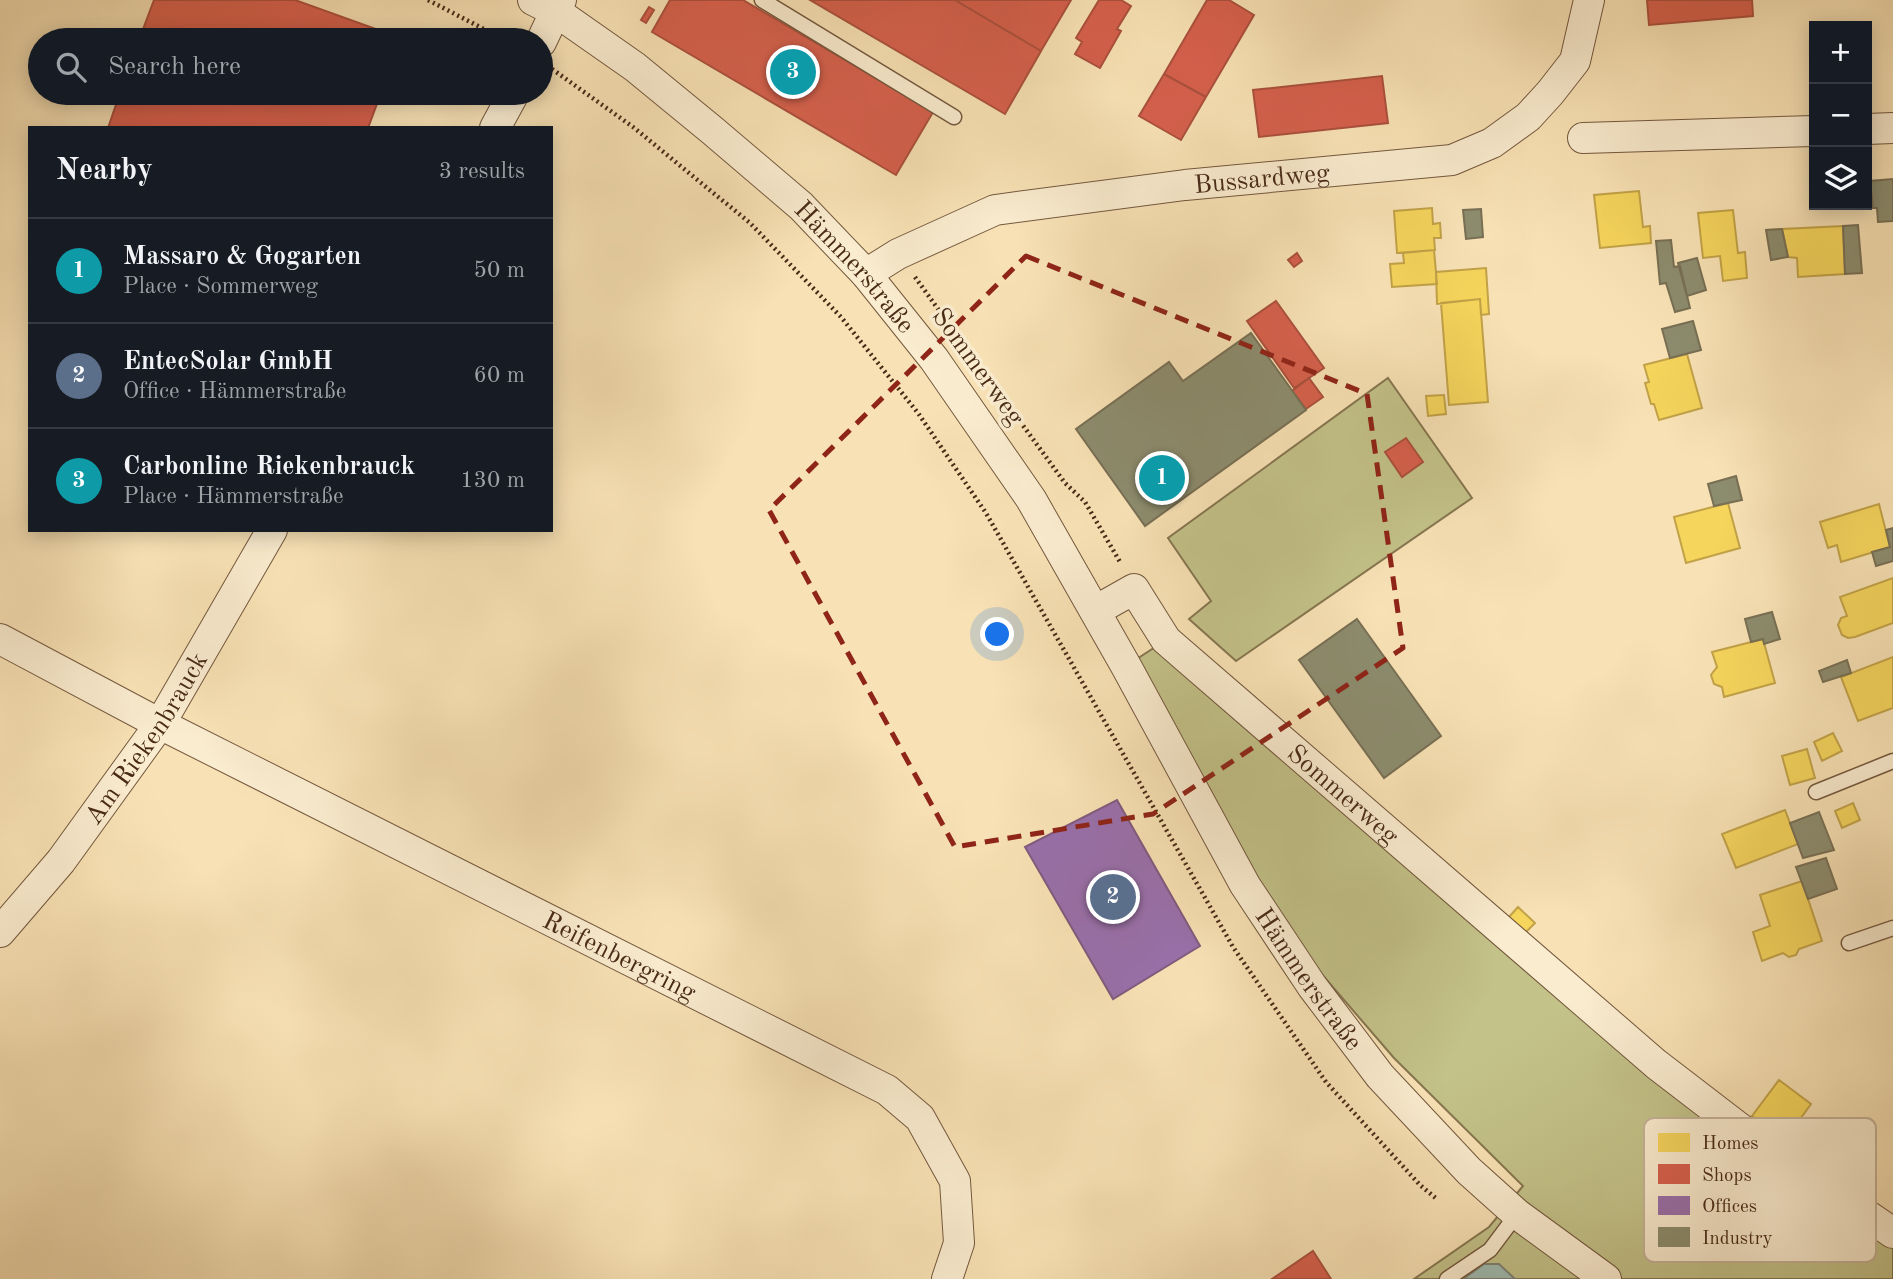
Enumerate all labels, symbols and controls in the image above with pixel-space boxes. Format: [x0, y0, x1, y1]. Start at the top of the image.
map controls [1809, 21, 1872, 210]
button: + [1809, 21, 1872, 84]
search box [28, 28, 553, 105]
pin: 3 [770, 46, 816, 98]
icon: search [52, 48, 90, 86]
text: Search here [108, 54, 241, 80]
button: − [1809, 84, 1872, 147]
button: layers [1809, 147, 1872, 210]
text: Nearby [56, 156, 153, 186]
text: 3 results [439, 160, 525, 183]
street label: Bussardweg [1193, 160, 1331, 199]
street label: Hämmerstraße [789, 197, 919, 339]
text: Massaro & Gogarten [123, 244, 361, 270]
text: 1 [72, 259, 86, 282]
text: 50 m [474, 259, 525, 282]
text: Place · Sommerweg [123, 275, 318, 298]
street label: Sommerweg [926, 304, 1028, 431]
text: EntecSolar GmbH [123, 349, 333, 375]
text: 2 [72, 364, 86, 387]
text: 60 m [474, 364, 525, 387]
text: Office · Hämmerstraße [123, 380, 346, 403]
pin: 1 [1139, 452, 1185, 504]
text: Carbonline Riekenbrauck [123, 454, 415, 480]
text: 3 [72, 469, 86, 492]
text: 130 m [460, 469, 525, 492]
text: Place · Hämmerstraße [123, 485, 344, 508]
your location [980, 617, 1014, 651]
street label: Am Riekenbrauck [81, 649, 213, 830]
street label: Sommerweg [1282, 740, 1403, 850]
pin: 2 [1090, 871, 1136, 923]
street label: Hämmerstraße [1249, 904, 1367, 1056]
street label: Reifenbergring [538, 908, 700, 1007]
legend [1644, 1118, 1876, 1262]
text: Homes [1702, 1135, 1758, 1154]
text: Shops [1702, 1167, 1752, 1186]
text: Offices [1702, 1198, 1757, 1217]
text: Industry [1702, 1230, 1773, 1249]

